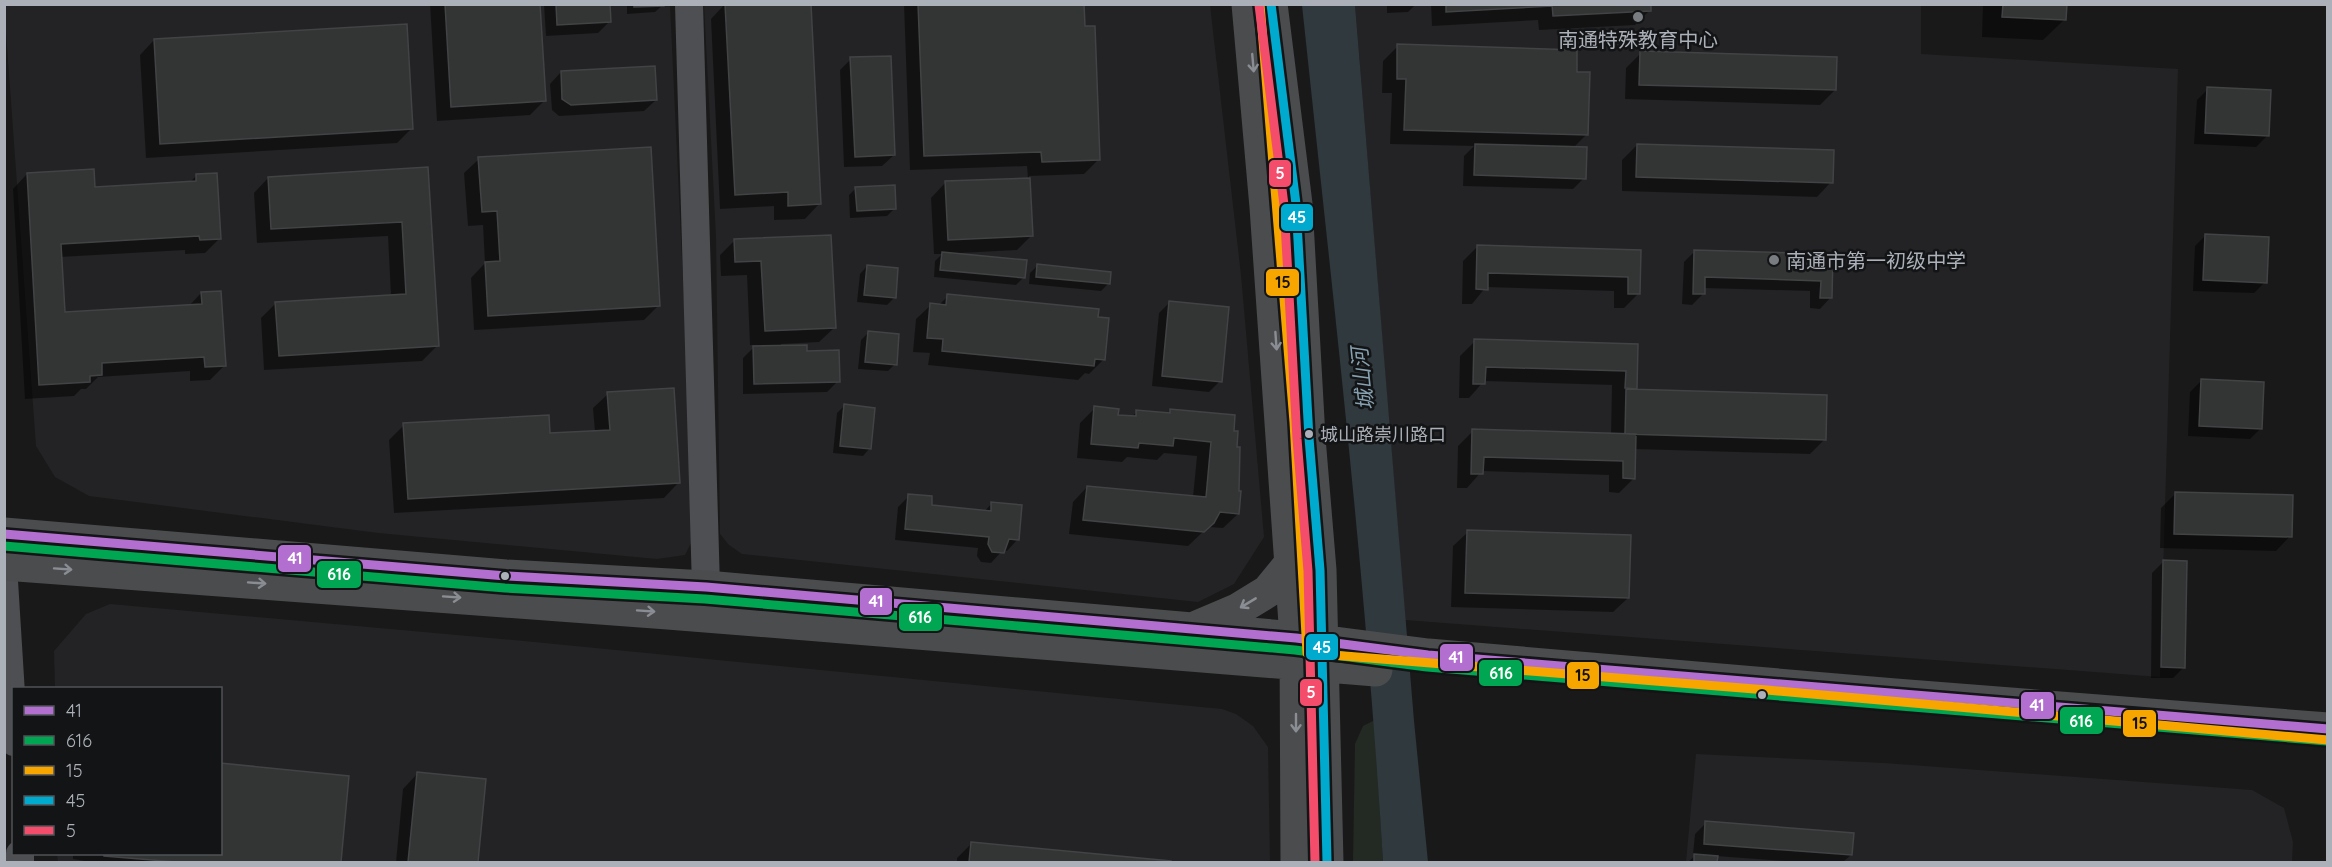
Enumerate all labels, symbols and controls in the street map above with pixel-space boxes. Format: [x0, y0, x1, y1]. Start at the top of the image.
marker: 南通特殊教育中心 [1631, 10, 1645, 24]
place label: 南通特殊教育中心 [1558, 27, 1718, 52]
one-way arrow [1248, 52, 1259, 72]
line badge: 5 [1268, 159, 1292, 188]
text: 5 [1275, 163, 1285, 183]
line badge: 45 [1280, 203, 1314, 232]
text: 45 [1288, 207, 1306, 227]
place label: 南通市第一初级中学 [1786, 248, 1966, 273]
marker: 南通市第一初级中学 [1767, 253, 1781, 267]
line badge: 15 [1265, 268, 1300, 297]
text: 15 [1275, 272, 1291, 292]
one-way arrow [1271, 330, 1282, 350]
water label: 城山河 [1345, 342, 1378, 412]
place label: 城山路崇川路口 [1320, 423, 1446, 446]
marker: 城山路崇川路口 [1303, 428, 1315, 440]
line badge: 41 [277, 544, 312, 573]
text: 41 [287, 548, 303, 568]
line badge: 616 [316, 560, 362, 589]
one-way arrow [52, 563, 72, 574]
text: 616 [327, 564, 351, 584]
unlabelled marker [499, 570, 511, 582]
one-way arrow [247, 578, 267, 589]
line badge: 41 [859, 587, 893, 616]
text: 41 [868, 591, 884, 611]
one-way arrow [441, 592, 461, 603]
one-way arrow [1240, 597, 1257, 609]
line badge: 616 [898, 603, 943, 632]
one-way arrow [636, 606, 656, 617]
text: 616 [908, 607, 932, 627]
line badge: 45 [1305, 633, 1339, 661]
text: 45 [1313, 637, 1331, 657]
line badge: 41 [1439, 643, 1474, 672]
text: 41 [1448, 647, 1464, 667]
line badge: 616 [1478, 659, 1523, 687]
line badge: 15 [1566, 661, 1600, 690]
text: 616 [1489, 663, 1513, 683]
text: 15 [1575, 665, 1591, 685]
line badge: 5 [1299, 678, 1323, 707]
text: 5 [1306, 682, 1316, 702]
legend [12, 687, 222, 855]
unlabelled marker [1756, 689, 1768, 701]
line badge: 41 [2020, 691, 2055, 720]
text: 41 [2029, 695, 2045, 715]
text: 41 [66, 699, 82, 722]
line badge: 616 [2059, 706, 2104, 735]
line badge: 15 [2122, 709, 2157, 738]
text: 616 [2069, 711, 2093, 731]
one-way arrow [1290, 712, 1302, 732]
text: 15 [2132, 713, 2148, 733]
text: 616 [66, 729, 92, 752]
text: 15 [66, 759, 82, 782]
text: 45 [66, 789, 85, 812]
text: 5 [66, 819, 76, 842]

